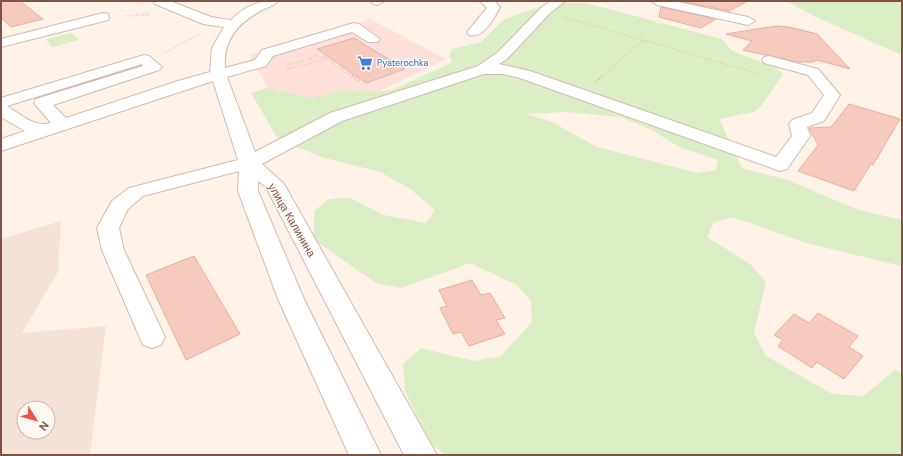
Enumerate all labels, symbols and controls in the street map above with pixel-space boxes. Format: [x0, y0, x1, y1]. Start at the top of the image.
supermarket icon: Pyaterochka [356, 54, 374, 72]
place label: Pyaterochka [377, 57, 429, 69]
street label: улица Калинина [265, 181, 319, 260]
north arrow [16, 400, 56, 440]
text: N [36, 419, 52, 433]

